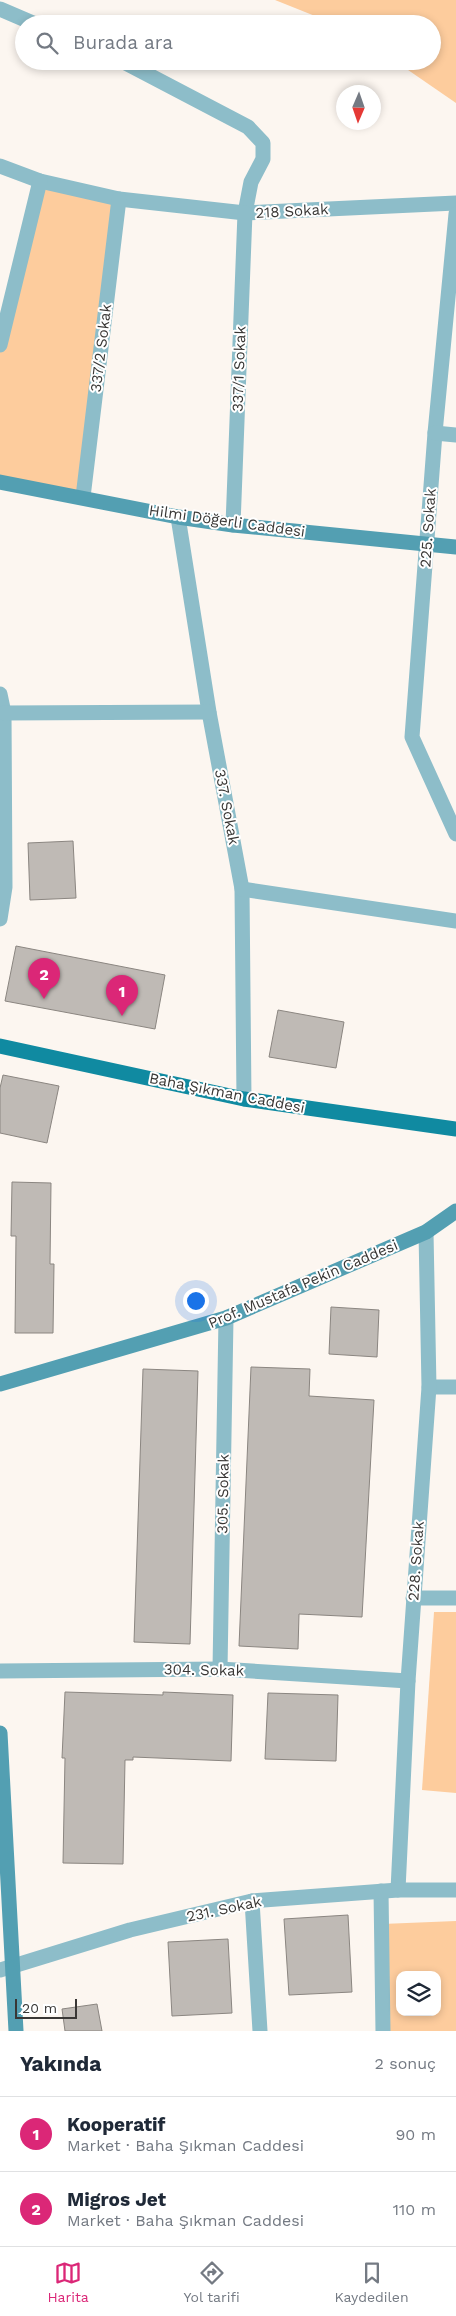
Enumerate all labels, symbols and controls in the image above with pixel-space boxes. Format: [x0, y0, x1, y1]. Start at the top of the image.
search box [15, 15, 441, 70]
icon: search [33, 29, 61, 57]
text: Burada ara [73, 31, 173, 54]
north arrow [336, 85, 381, 130]
street label: 218 Sokak [255, 200, 329, 222]
street label: 337/2 Sokak [87, 302, 115, 393]
street label: 337/1 Sokak [229, 325, 250, 412]
street label: 225. Sokak [416, 487, 440, 568]
street label: Hilmi Döğerli Caddesi [148, 501, 306, 541]
street label: 337. Sokak [211, 768, 243, 847]
pin: 2 [28, 958, 60, 999]
pin: 1 [106, 975, 138, 1016]
street label: Baha Şıkman Caddesi [148, 1069, 306, 1117]
street label: Prof. Mustafa Pekin Caddesi [206, 1236, 400, 1332]
your location [183, 1288, 209, 1314]
street label: 305. Sokak [213, 1453, 233, 1534]
street label: 228. Sokak [404, 1520, 428, 1601]
street label: 304. Sokak [164, 1660, 245, 1680]
street label: 231. Sokak [185, 1892, 264, 1926]
map controls [396, 1971, 441, 2016]
button: layers [396, 1971, 441, 2016]
scale bar [15, 1996, 78, 2019]
text: 20 m [22, 2000, 57, 2016]
text: Yakında [20, 2051, 101, 2076]
text: 2 sonuç [374, 2054, 436, 2073]
text: Kooperatif [67, 2113, 165, 2136]
text: 1 [33, 2125, 39, 2144]
text: 90 m [395, 2125, 436, 2144]
text: Market · Baha Şıkman Caddesi [67, 2136, 304, 2155]
text: Migros Jet [67, 2188, 166, 2211]
text: 2 [31, 2200, 41, 2219]
text: 110 m [393, 2200, 436, 2219]
text: Market · Baha Şıkman Caddesi [67, 2211, 304, 2230]
tab: Harita [47, 2259, 89, 2305]
tab: Yol tarifi [184, 2259, 240, 2305]
tab: Kaydedilen [334, 2259, 409, 2305]

